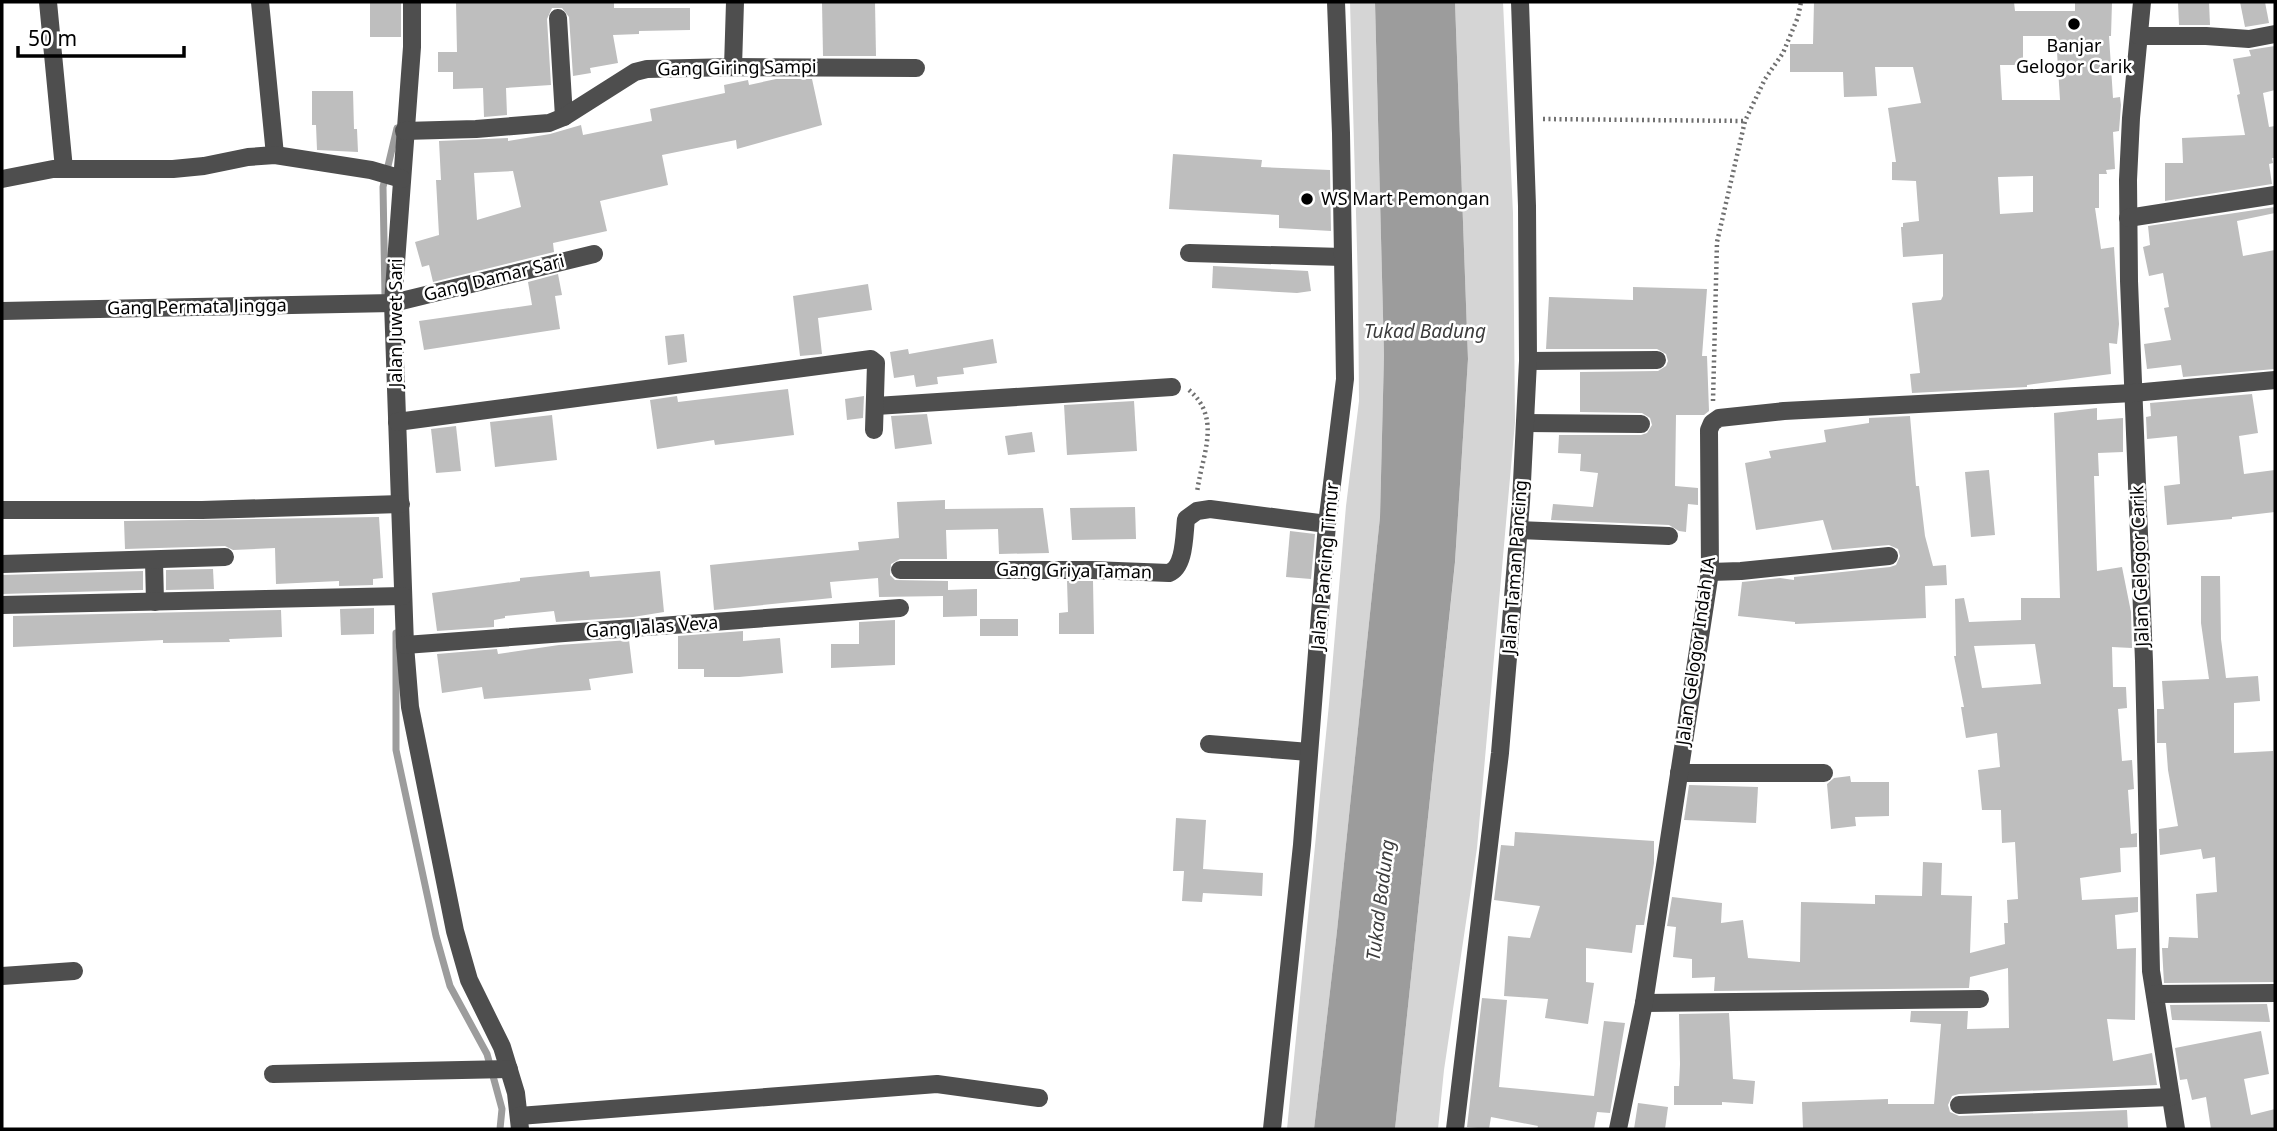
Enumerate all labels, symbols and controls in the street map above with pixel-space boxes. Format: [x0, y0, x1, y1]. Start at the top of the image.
scale bar [18, 14, 184, 58]
marker: Banjar Gelogor Carik [2066, 16, 2082, 32]
text: 50 m [28, 24, 77, 52]
place label: Banjar Gelogor Carik [2016, 33, 2132, 78]
street label: Gang Giring Sampi [657, 54, 817, 80]
place label: WS Mart Pemongan [1321, 186, 1490, 210]
marker: WS Mart Pemongan [1299, 191, 1315, 207]
street label: Gang Damar Sari [421, 248, 567, 306]
street label: Jalan Juwet Sari [383, 258, 407, 390]
street label: Gang Permata Jingga [107, 292, 287, 320]
water label: Tukad Badung [1364, 318, 1486, 344]
street label: Jalan Taman Pancing [1496, 479, 1532, 657]
street label: Jalan Pancing Timur [1305, 481, 1343, 653]
street label: Jalan Gelogor Carik [2124, 484, 2154, 649]
street label: Jalan Gelogor Indah IA [1670, 555, 1720, 749]
street label: Gang Griya Taman [996, 557, 1152, 583]
street label: Gang Jalas Veva [585, 609, 719, 643]
water label: Tukad Badung [1360, 838, 1400, 962]

